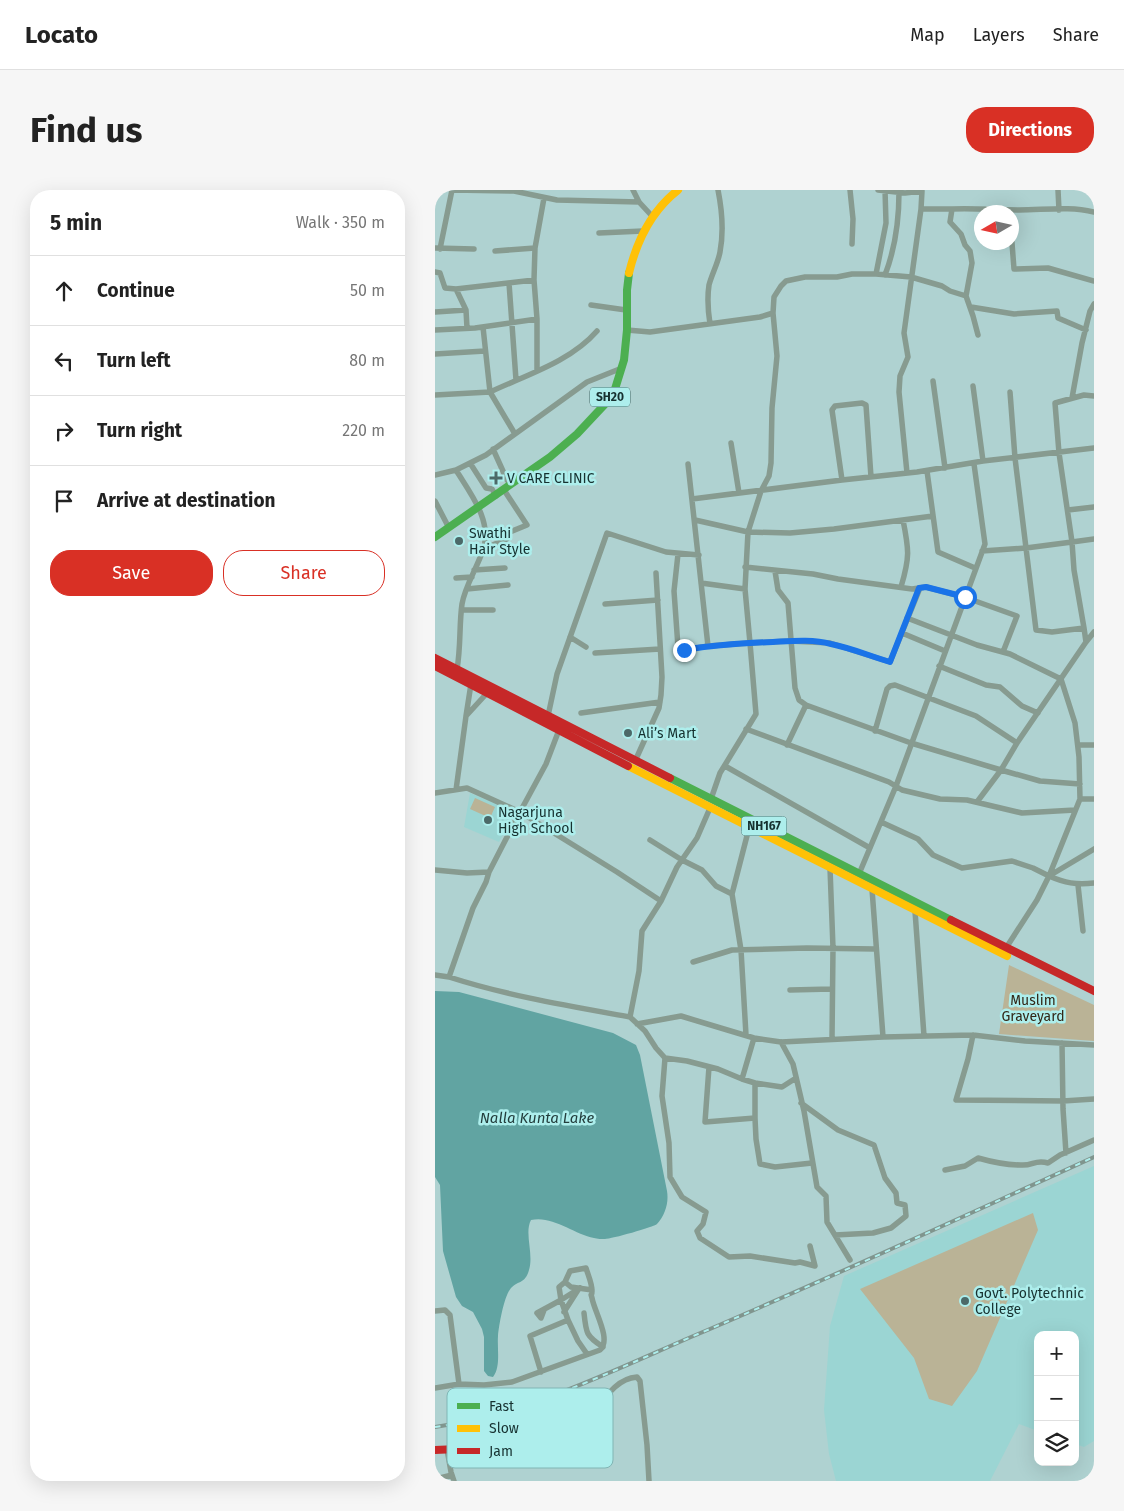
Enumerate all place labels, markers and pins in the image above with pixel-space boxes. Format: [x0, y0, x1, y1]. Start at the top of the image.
place label: V CARE CLINIC [507, 470, 595, 487]
marker: V CARE CLINIC [489, 471, 503, 485]
place label: Swathi Hair Style [469, 525, 530, 558]
marker: Swathi Hair Style [453, 535, 465, 547]
place label: Ali’s Mart [638, 725, 697, 742]
marker: Ali’s Mart [622, 727, 634, 739]
place label: Nagarjuna High School [498, 804, 574, 837]
marker: Nagarjuna High School [482, 814, 494, 826]
place label: Govt. Polytechnic College [975, 1285, 1084, 1318]
marker: Govt. Polytechnic College [959, 1295, 971, 1307]

